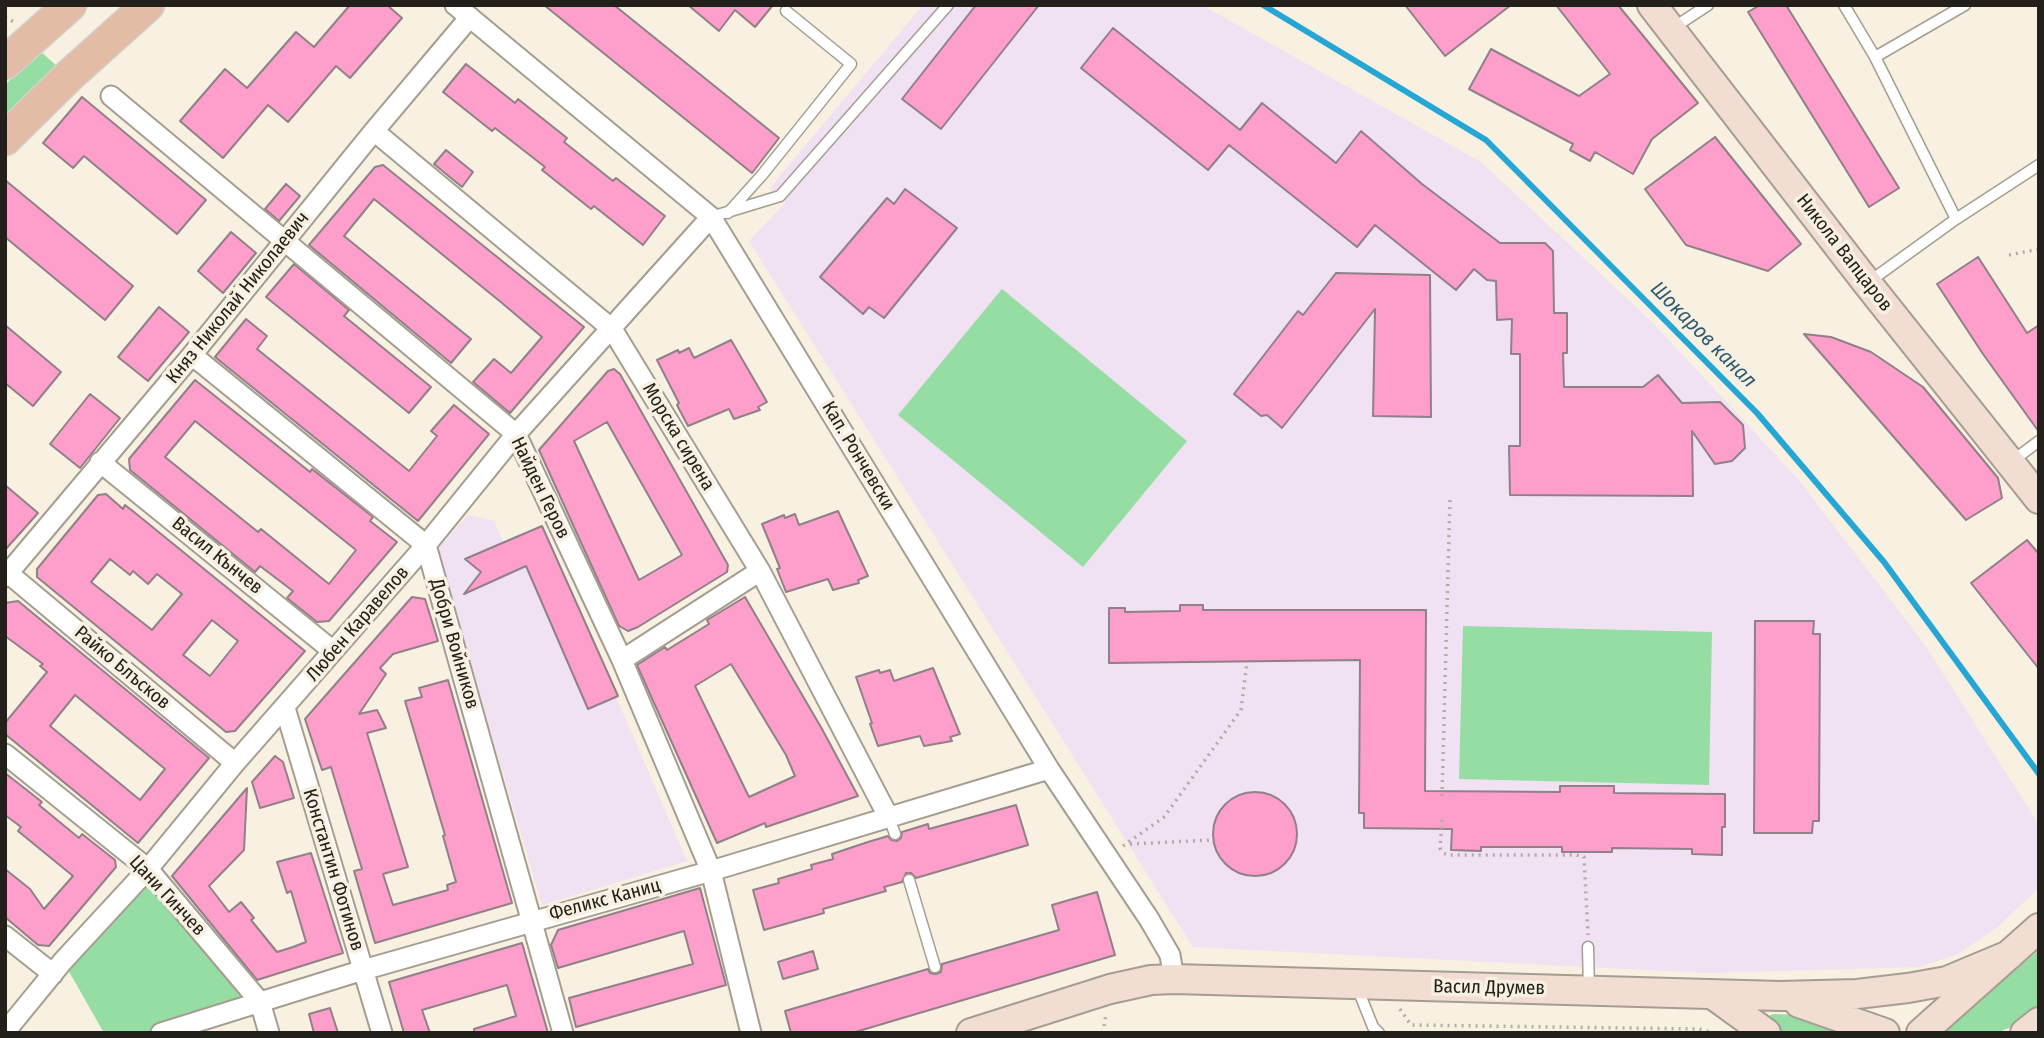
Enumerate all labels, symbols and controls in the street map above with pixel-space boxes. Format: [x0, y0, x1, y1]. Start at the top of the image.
street label: Никола Вапцаров [1791, 190, 1897, 316]
street label: Княз Николай Николаевич [162, 207, 314, 389]
water label: Шокаров канал [1645, 277, 1761, 393]
street label: Морска сирена [637, 379, 719, 495]
street label: Кап. Рончевски [817, 397, 899, 515]
street label: Найден Геров [506, 433, 574, 543]
street label: Васил Кънчев [167, 512, 267, 600]
street label: Любен Каравелов [302, 562, 414, 686]
street label: Добри Войников [425, 576, 483, 712]
street label: Райко Блъсков [69, 621, 175, 715]
street label: Константин Фотинов [297, 786, 369, 954]
street label: Цани Гинчев [124, 851, 210, 941]
street label: Феликс Каниц [547, 874, 663, 926]
street label: Васил Друмев [1433, 976, 1545, 1000]

